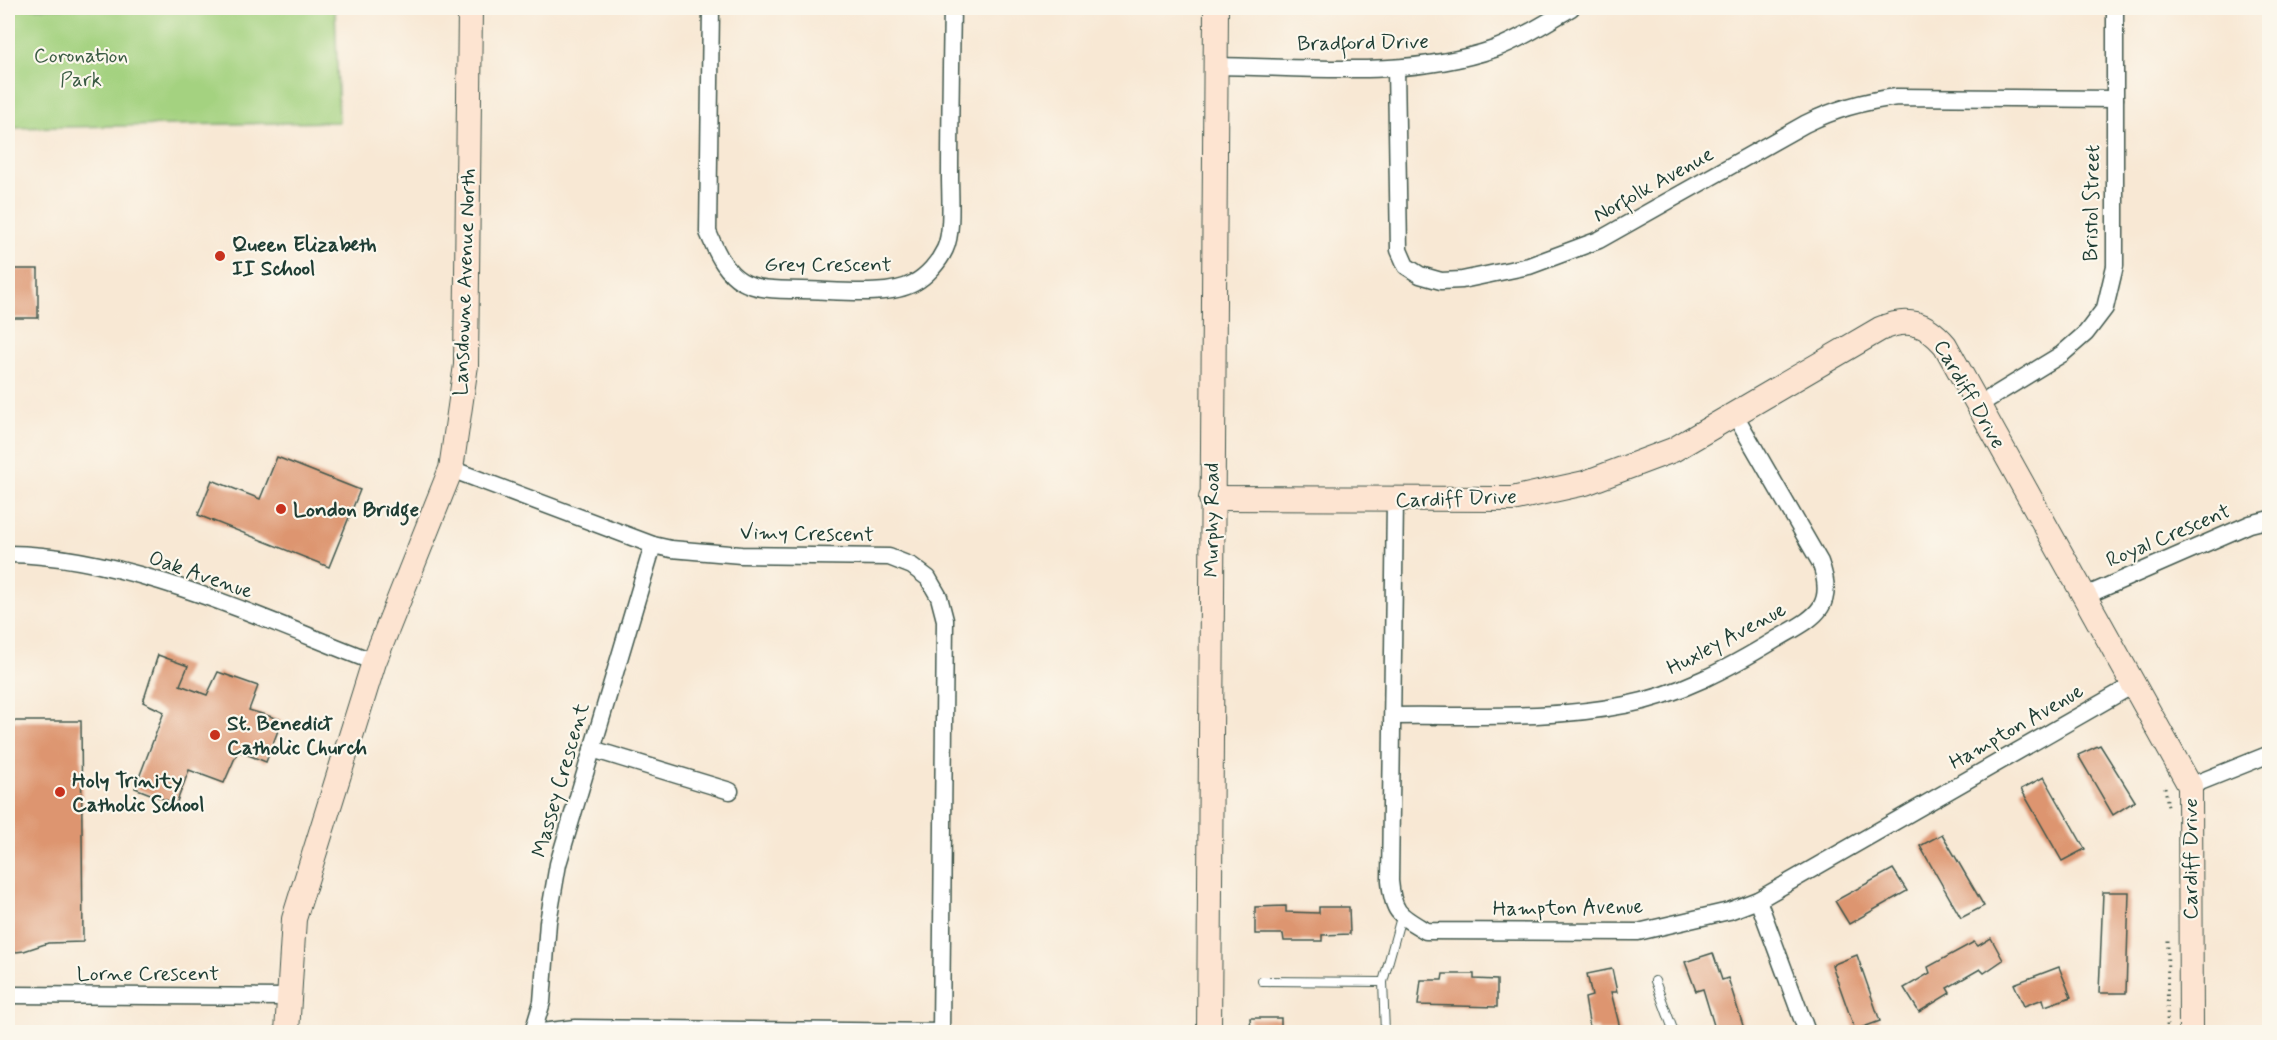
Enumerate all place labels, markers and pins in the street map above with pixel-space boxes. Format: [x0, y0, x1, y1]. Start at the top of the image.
place label: Queen Elizabeth II School [232, 231, 377, 283]
marker: Queen Elizabeth II School [213, 249, 227, 263]
place label: London Bridge [293, 496, 419, 526]
marker: London Bridge [274, 502, 288, 516]
place label: St. Benedict Catholic Church [227, 710, 367, 762]
marker: St. Benedict Catholic Church [208, 728, 222, 742]
place label: Holy Trinity Catholic School [72, 767, 204, 819]
marker: Holy Trinity Catholic School [53, 785, 67, 799]

